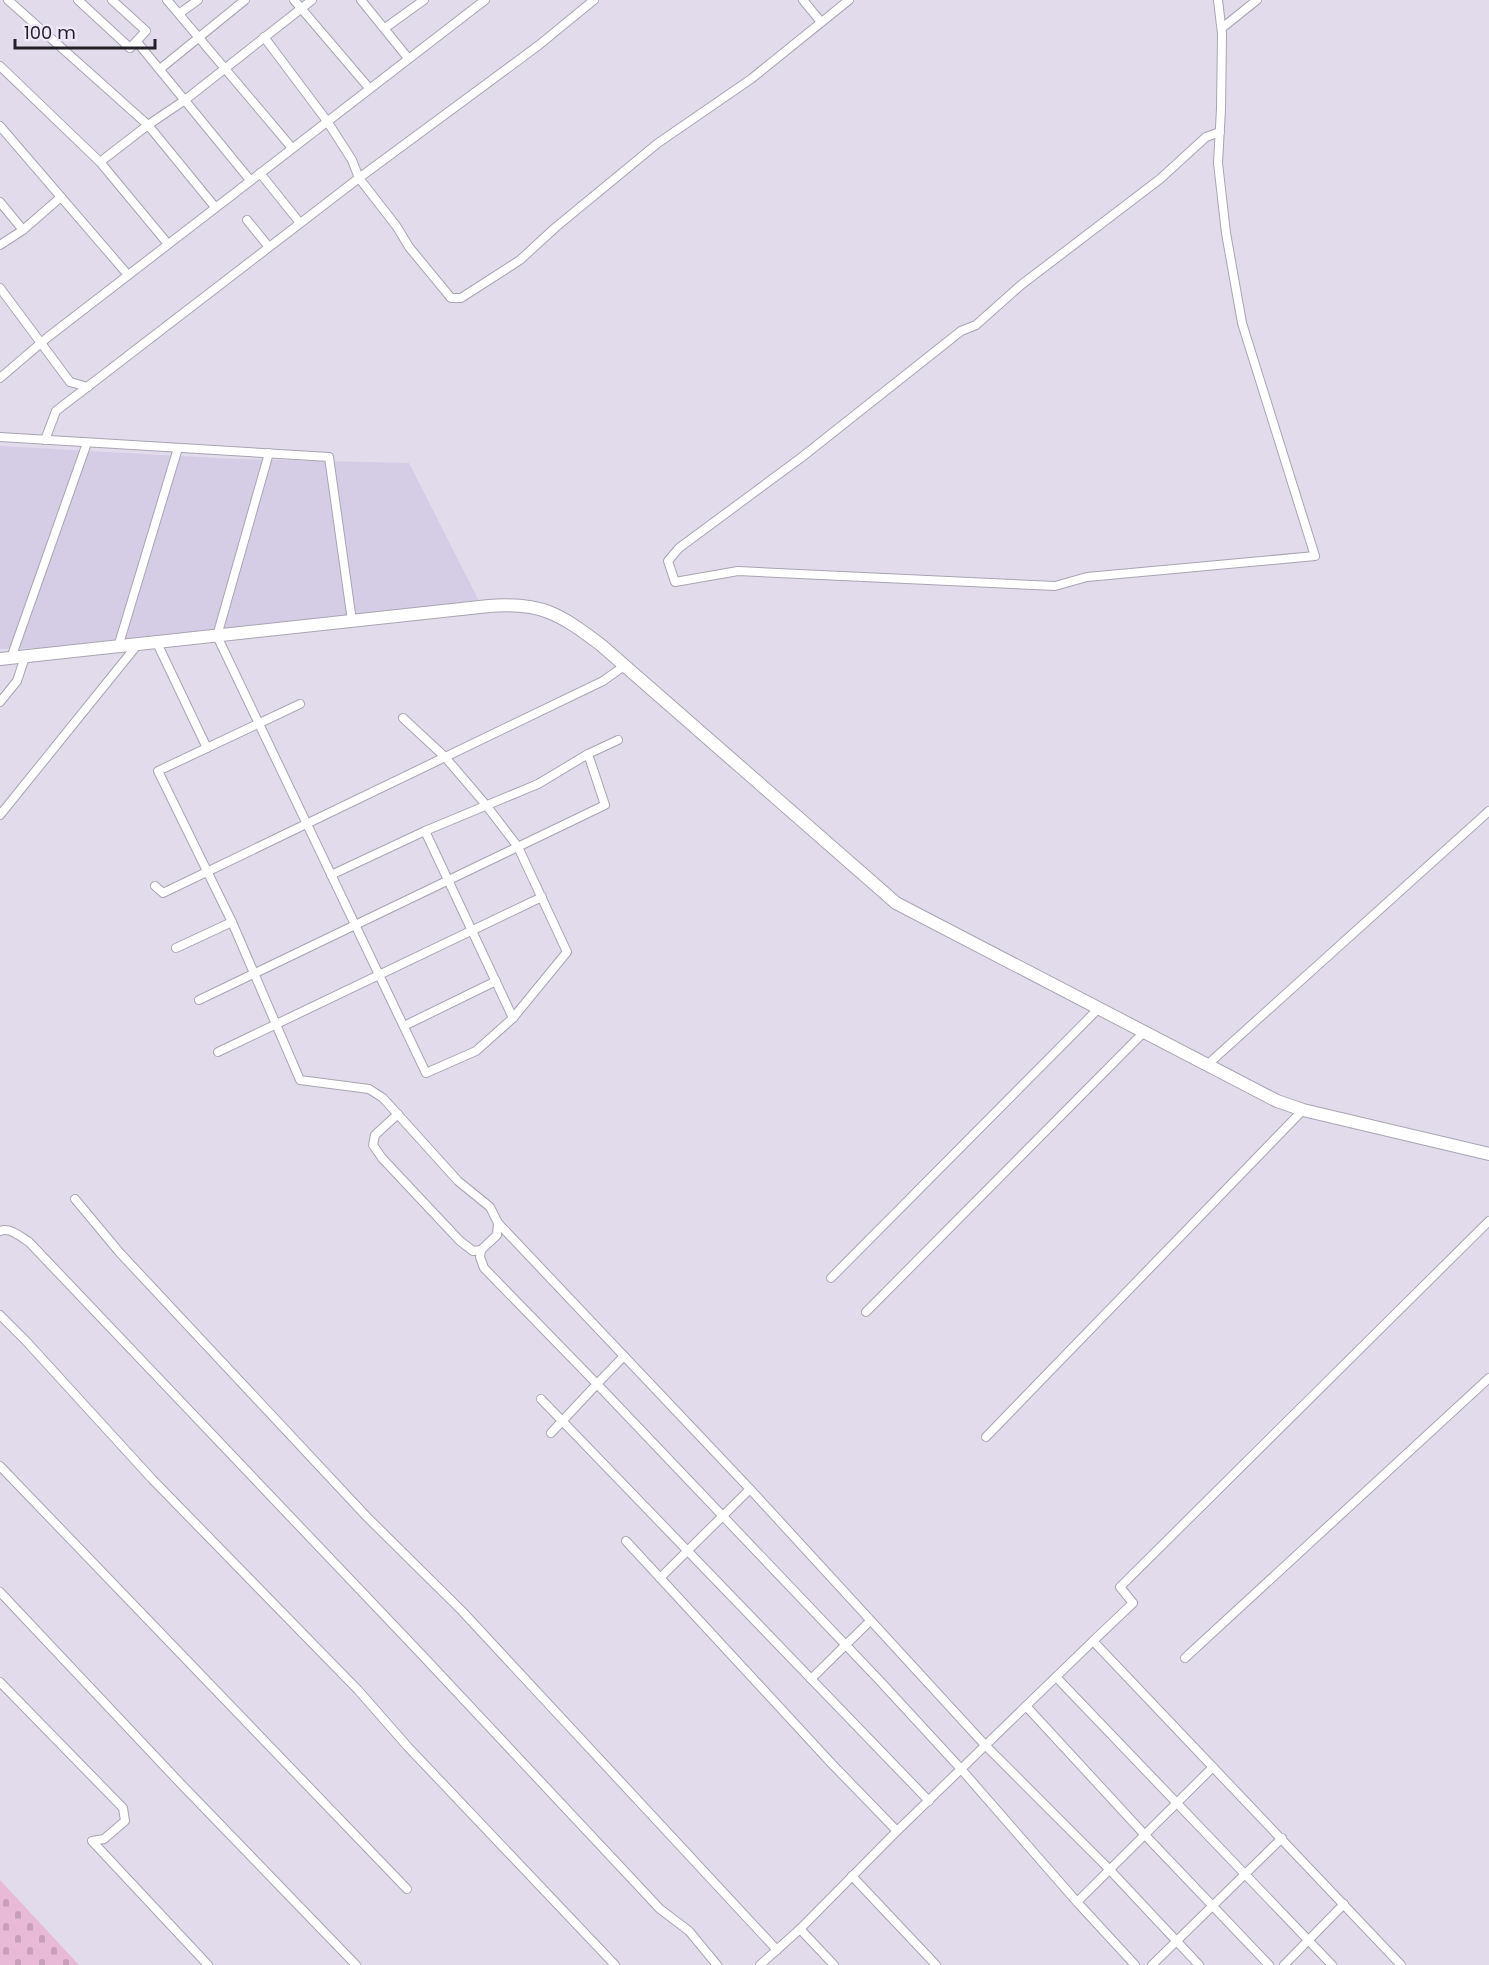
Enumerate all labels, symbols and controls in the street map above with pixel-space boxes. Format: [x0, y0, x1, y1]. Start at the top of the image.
scale bar [15, 12, 154, 50]
text: 100 m [24, 20, 76, 45]

